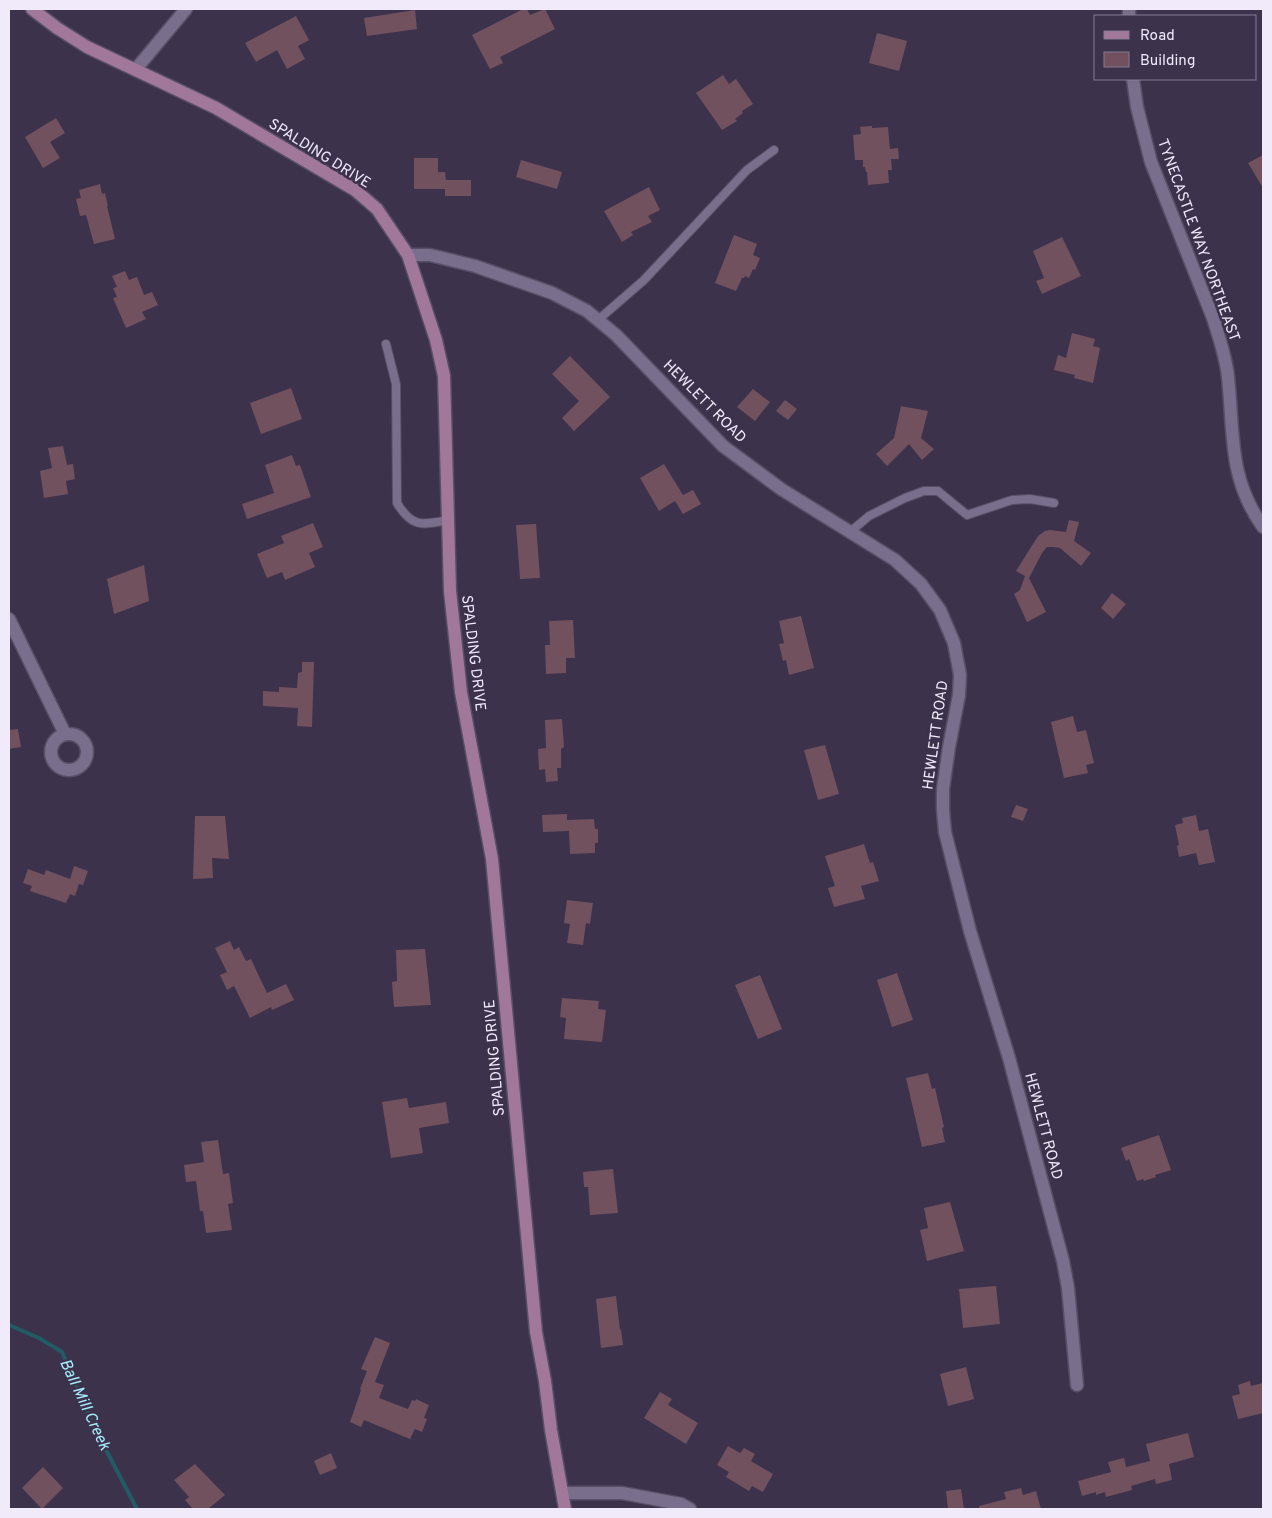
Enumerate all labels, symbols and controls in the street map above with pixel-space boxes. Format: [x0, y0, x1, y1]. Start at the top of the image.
legend [1094, 15, 1257, 80]
text: Road [1140, 27, 1175, 46]
text: Building [1140, 52, 1195, 71]
street label: SPALDING DRIVE [265, 115, 374, 193]
street label: TYNECASTLE WAY NORTHEAST [1152, 137, 1243, 344]
street label: HEWLETT ROAD [658, 356, 750, 448]
street label: SPALDING DRIVE [456, 594, 489, 712]
street label: HEWLETT ROAD [919, 679, 954, 791]
street label: SPALDING DRIVE [481, 999, 510, 1117]
street label: HEWLETT ROAD [1019, 1071, 1066, 1182]
water label: Ball Mill Creek [54, 1356, 114, 1455]

